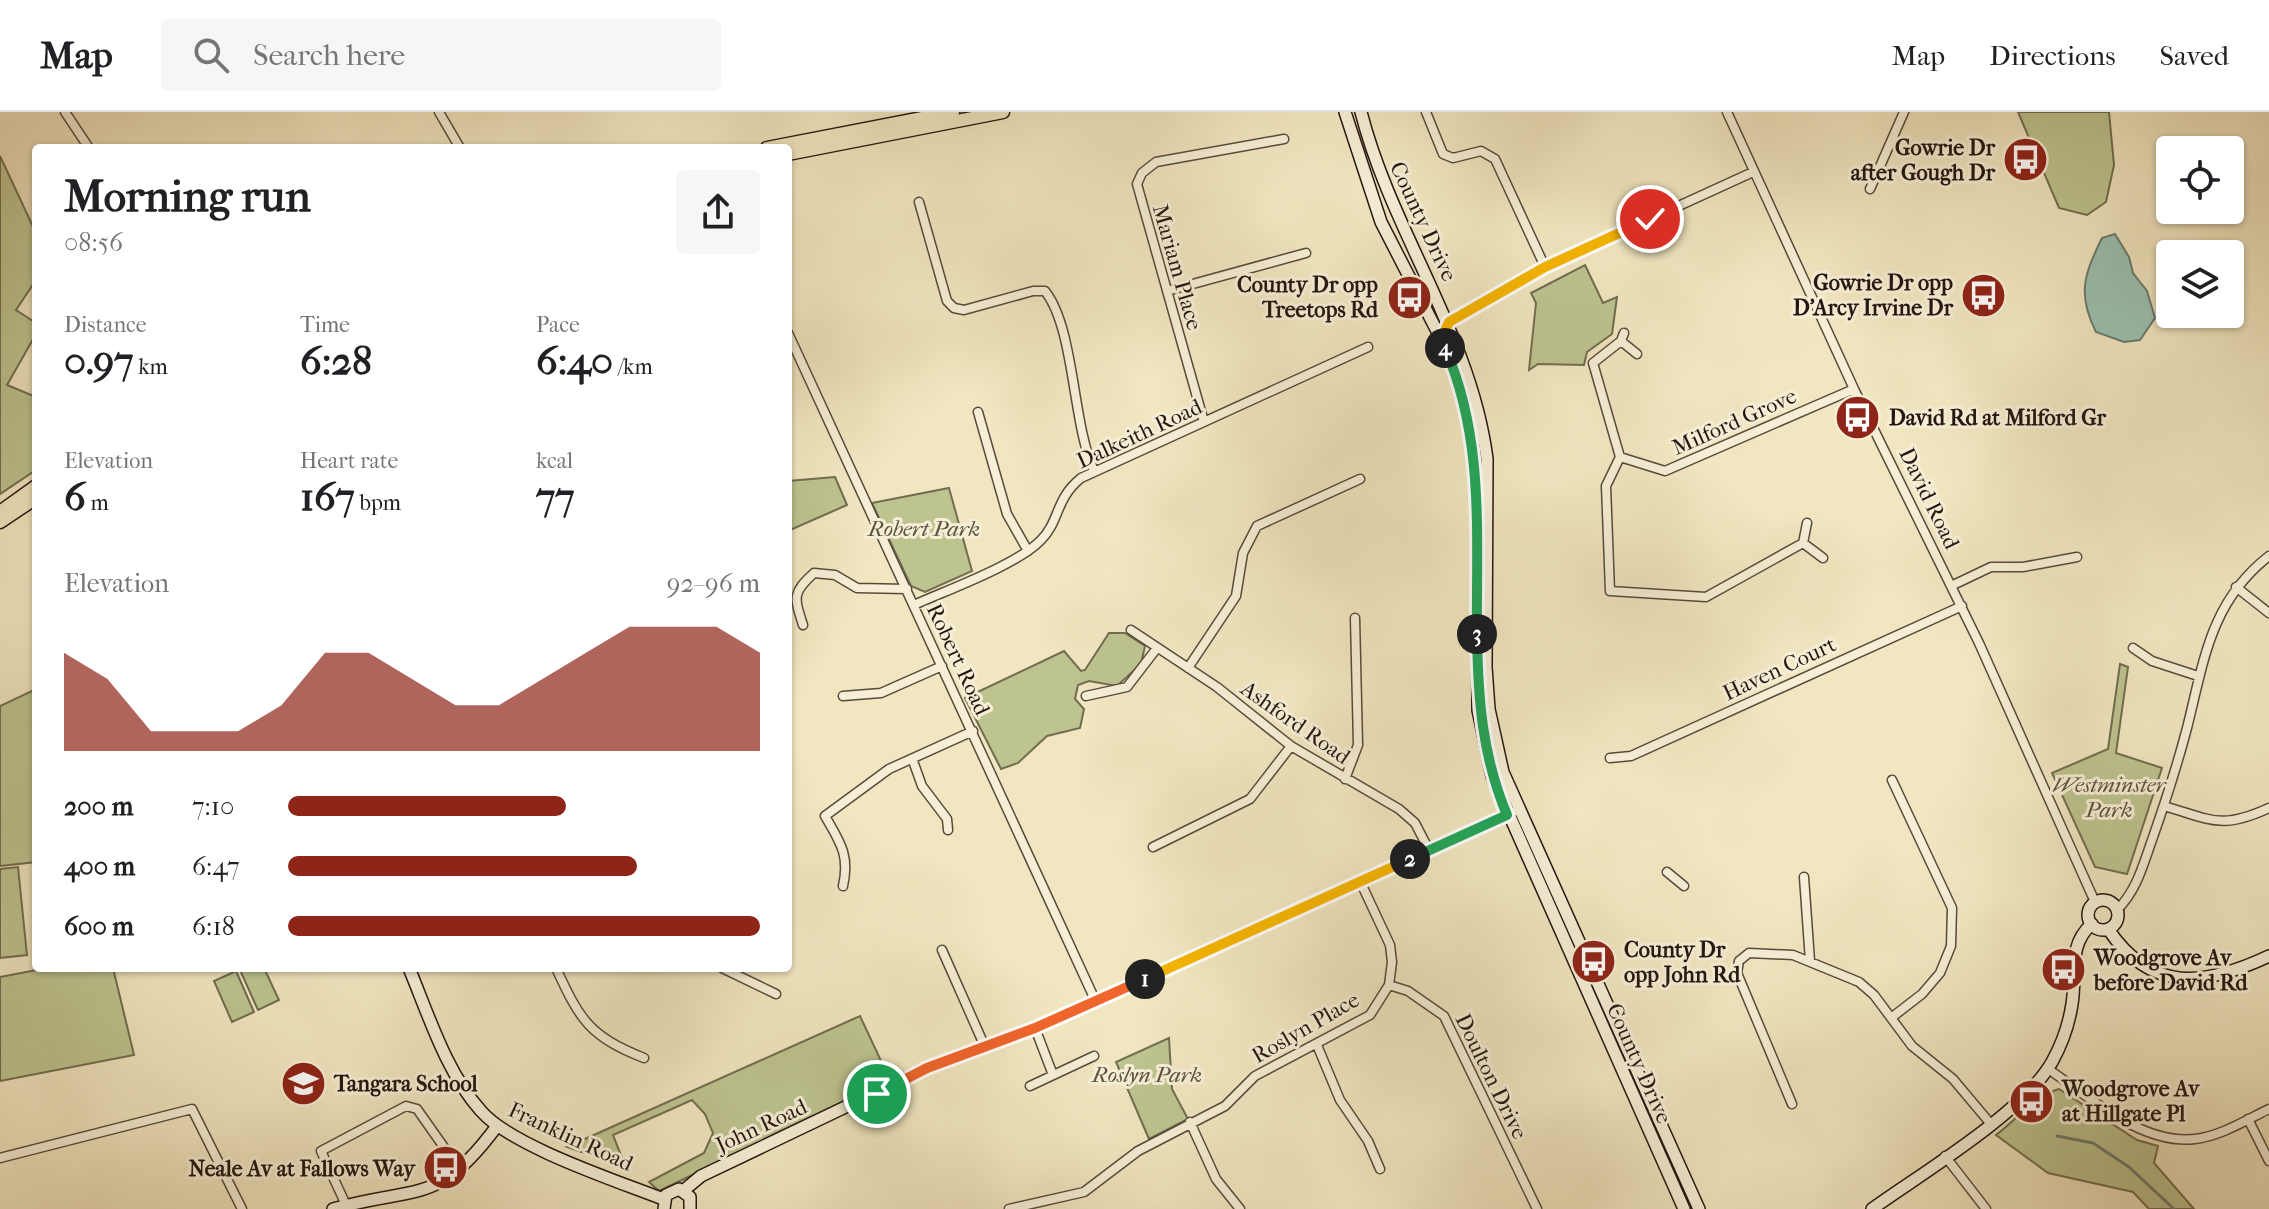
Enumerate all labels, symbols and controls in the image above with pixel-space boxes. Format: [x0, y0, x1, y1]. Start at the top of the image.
search box [161, 19, 721, 91]
text: Map [40, 33, 113, 78]
icon: search [189, 33, 233, 77]
text: Search here [253, 38, 405, 73]
text: Map [1892, 39, 1945, 72]
text: Directions [1989, 39, 2116, 72]
text: Saved [2160, 39, 2229, 72]
place label: Gowrie Dr after Gough Dr [1851, 135, 1996, 186]
bus stop icon: Gowrie Dr after Gough Dr [2002, 136, 2050, 184]
map controls [2156, 136, 2244, 328]
button: locate [2156, 136, 2244, 224]
street label: County Drive [1384, 158, 1462, 285]
button: share [676, 170, 760, 254]
text: Morning run [64, 171, 311, 222]
pin [1616, 185, 1684, 253]
icon: check [1628, 197, 1672, 241]
street label: Mariam Place [1147, 201, 1207, 333]
text: 08:56 [64, 227, 123, 258]
button: layers [2156, 240, 2244, 328]
place label: Gowrie Dr opp D'Arcy Irvine Dr [1793, 270, 1954, 321]
bus stop icon: Gowrie Dr opp D'Arcy Irvine Dr [1960, 271, 2008, 319]
place label: County Dr opp Treetops Rd [1237, 272, 1379, 323]
bus stop icon: County Dr opp Treetops Rd [1385, 273, 1433, 321]
text: Distance [64, 312, 147, 338]
text: Time [300, 312, 350, 338]
text: Pace [536, 312, 580, 338]
pin: 4 [1425, 328, 1465, 368]
text: 4 [1439, 335, 1452, 361]
text: 0.97 [64, 338, 134, 384]
text: 6:28 [300, 338, 372, 384]
text: 6:40 [536, 338, 613, 384]
text: km [134, 354, 168, 380]
text: /km [613, 354, 653, 380]
street label: Milford Grove [1668, 383, 1801, 461]
street label: Dalkeith Road [1073, 393, 1207, 474]
bus stop icon: David Rd at Milford Gr [1834, 393, 1882, 441]
place label: David Rd at Milford Gr [1889, 405, 2107, 431]
street label: David Road [1893, 443, 1965, 554]
text: Elevation [64, 448, 153, 474]
text: Heart rate [300, 448, 399, 474]
text: kcal [536, 448, 573, 474]
text: 6 [64, 474, 86, 520]
text: 167 [300, 474, 355, 520]
text: 77 [536, 474, 575, 520]
text: m [86, 490, 109, 516]
text: bpm [355, 490, 401, 516]
park label: Robert Park [866, 516, 980, 542]
text: Elevation [64, 568, 169, 599]
text: 92–96 m [667, 568, 760, 599]
street label: Robert Road [921, 599, 996, 720]
pin: 3 [1457, 614, 1497, 654]
text: 3 [1472, 621, 1482, 647]
street label: Haven Court [1719, 631, 1840, 706]
street label: Ashford Road [1235, 675, 1356, 771]
park label: Westminster Park [2052, 772, 2168, 823]
text: 200 m [64, 791, 133, 822]
text: 7:10 [192, 791, 234, 822]
pin: 2 [1390, 839, 1430, 879]
text: 2 [1404, 846, 1416, 872]
text: 400 m [64, 851, 135, 882]
text: 6:47 [192, 851, 240, 882]
text: 600 m [64, 911, 134, 942]
text: 6:18 [192, 911, 235, 942]
place label: County Dr opp John Rd [1624, 937, 1741, 988]
bus stop icon: County Dr opp John Rd [1569, 938, 1617, 986]
place label: Woodgrove Av before David Rd [2093, 945, 2249, 996]
bus stop icon: Woodgrove Av before David Rd [2039, 946, 2087, 994]
pin: 1 [1125, 959, 1165, 999]
text: 1 [1141, 966, 1149, 992]
street label: Roslyn Place [1247, 987, 1364, 1069]
street label: County Drive [1601, 999, 1677, 1128]
street label: Doulton Drive [1450, 1010, 1533, 1143]
school or university icon: Tangara School [279, 1059, 327, 1107]
pin [843, 1060, 911, 1128]
park label: Roslyn Park [1090, 1062, 1202, 1088]
place label: Tangara School [333, 1071, 478, 1097]
icon: arrive [855, 1072, 899, 1116]
place label: Woodgrove Av at Hillgate Pl [2061, 1076, 2200, 1127]
bus stop icon: Woodgrove Av at Hillgate Pl [2007, 1077, 2055, 1125]
street label: John Road [710, 1093, 812, 1159]
street label: Franklin Road [504, 1097, 638, 1178]
bus stop icon: Neale Av at Fallows Way [422, 1144, 470, 1192]
place label: Neale Av at Fallows Way [188, 1156, 416, 1182]

